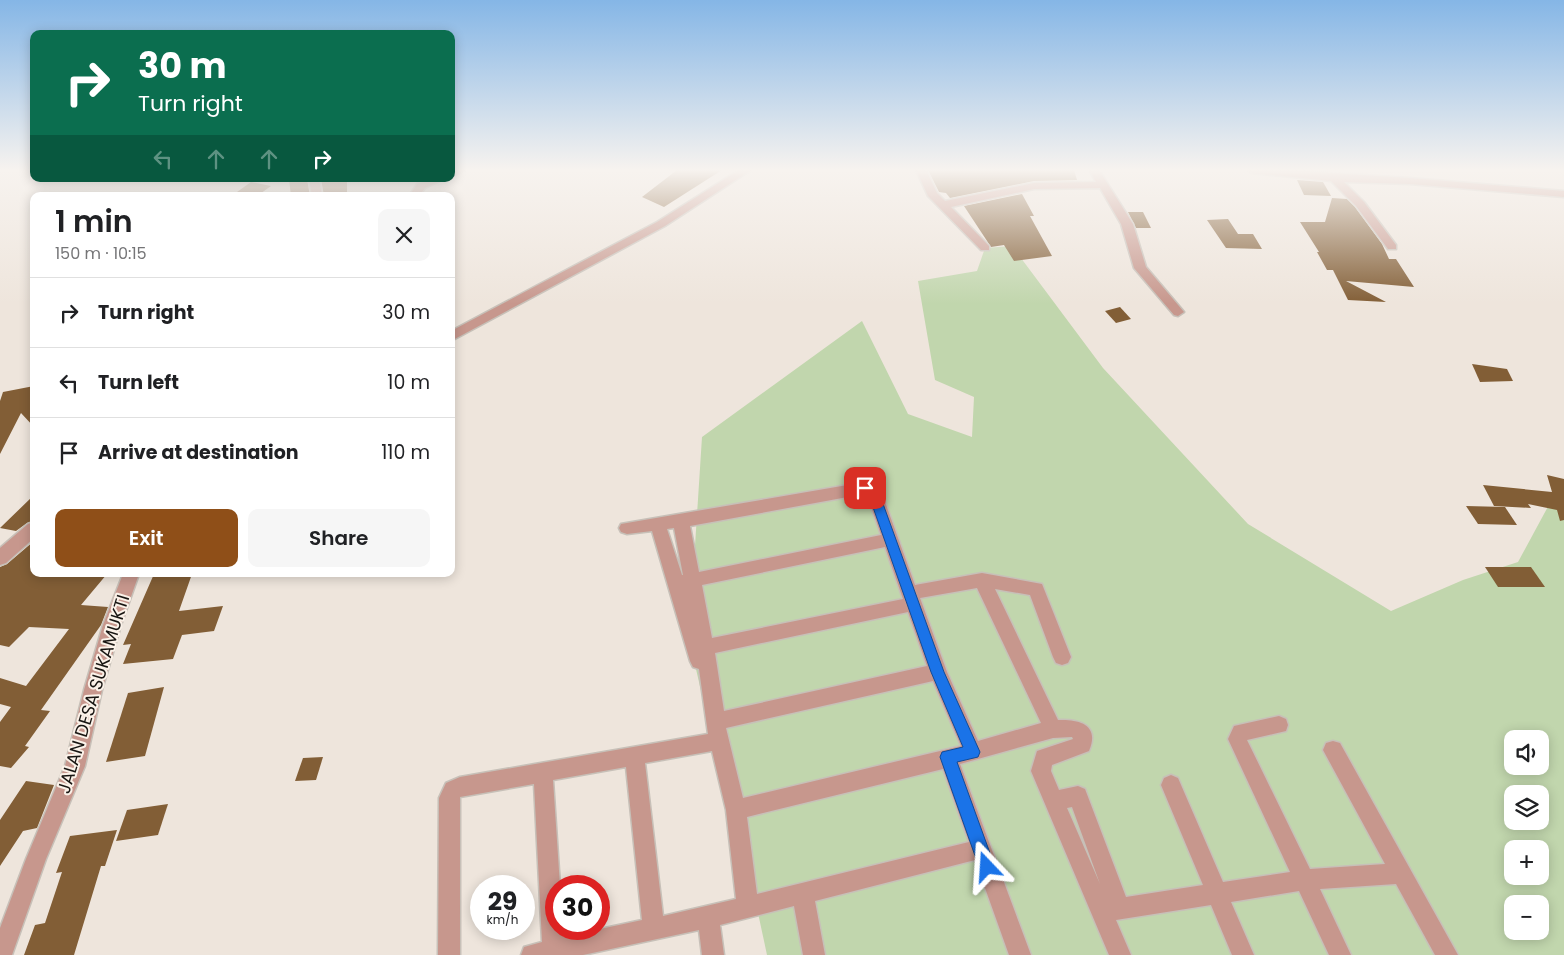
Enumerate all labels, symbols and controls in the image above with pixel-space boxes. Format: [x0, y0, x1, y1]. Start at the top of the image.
text: 30 m [138, 41, 226, 90]
icon: right [55, 50, 120, 115]
text: Turn right [138, 88, 243, 119]
icon: left [149, 145, 177, 173]
icon: ahead [202, 145, 230, 173]
icon: ahead [255, 145, 283, 173]
icon: right [308, 145, 336, 173]
text: 1 min [55, 200, 133, 243]
button: close [378, 209, 430, 261]
text: 150 m · 10:15 [55, 242, 147, 265]
icon: right [55, 299, 83, 327]
text: Turn right [98, 299, 194, 326]
text: 30 m [382, 299, 430, 326]
icon: left [55, 369, 83, 397]
text: Turn left [98, 369, 179, 396]
text: 10 m [387, 369, 430, 396]
icon: arrive [55, 439, 83, 467]
text: Arrive at destination [98, 439, 299, 466]
text: 110 m [381, 439, 430, 466]
pin [844, 467, 886, 509]
icon: arrive [851, 474, 879, 502]
button: Exit [55, 509, 238, 567]
button: Share [248, 509, 430, 567]
street label: JALAN DESA SUKAMUKTI [51, 591, 135, 797]
map controls [1504, 730, 1549, 940]
button: sound [1504, 730, 1549, 775]
button: layers [1504, 785, 1549, 830]
position arrow [960, 840, 1012, 892]
button: + [1504, 840, 1549, 885]
speed limit sign: 30 [545, 875, 610, 940]
text: 29 [488, 884, 517, 919]
button: − [1504, 895, 1549, 940]
text: km/h [487, 911, 518, 928]

